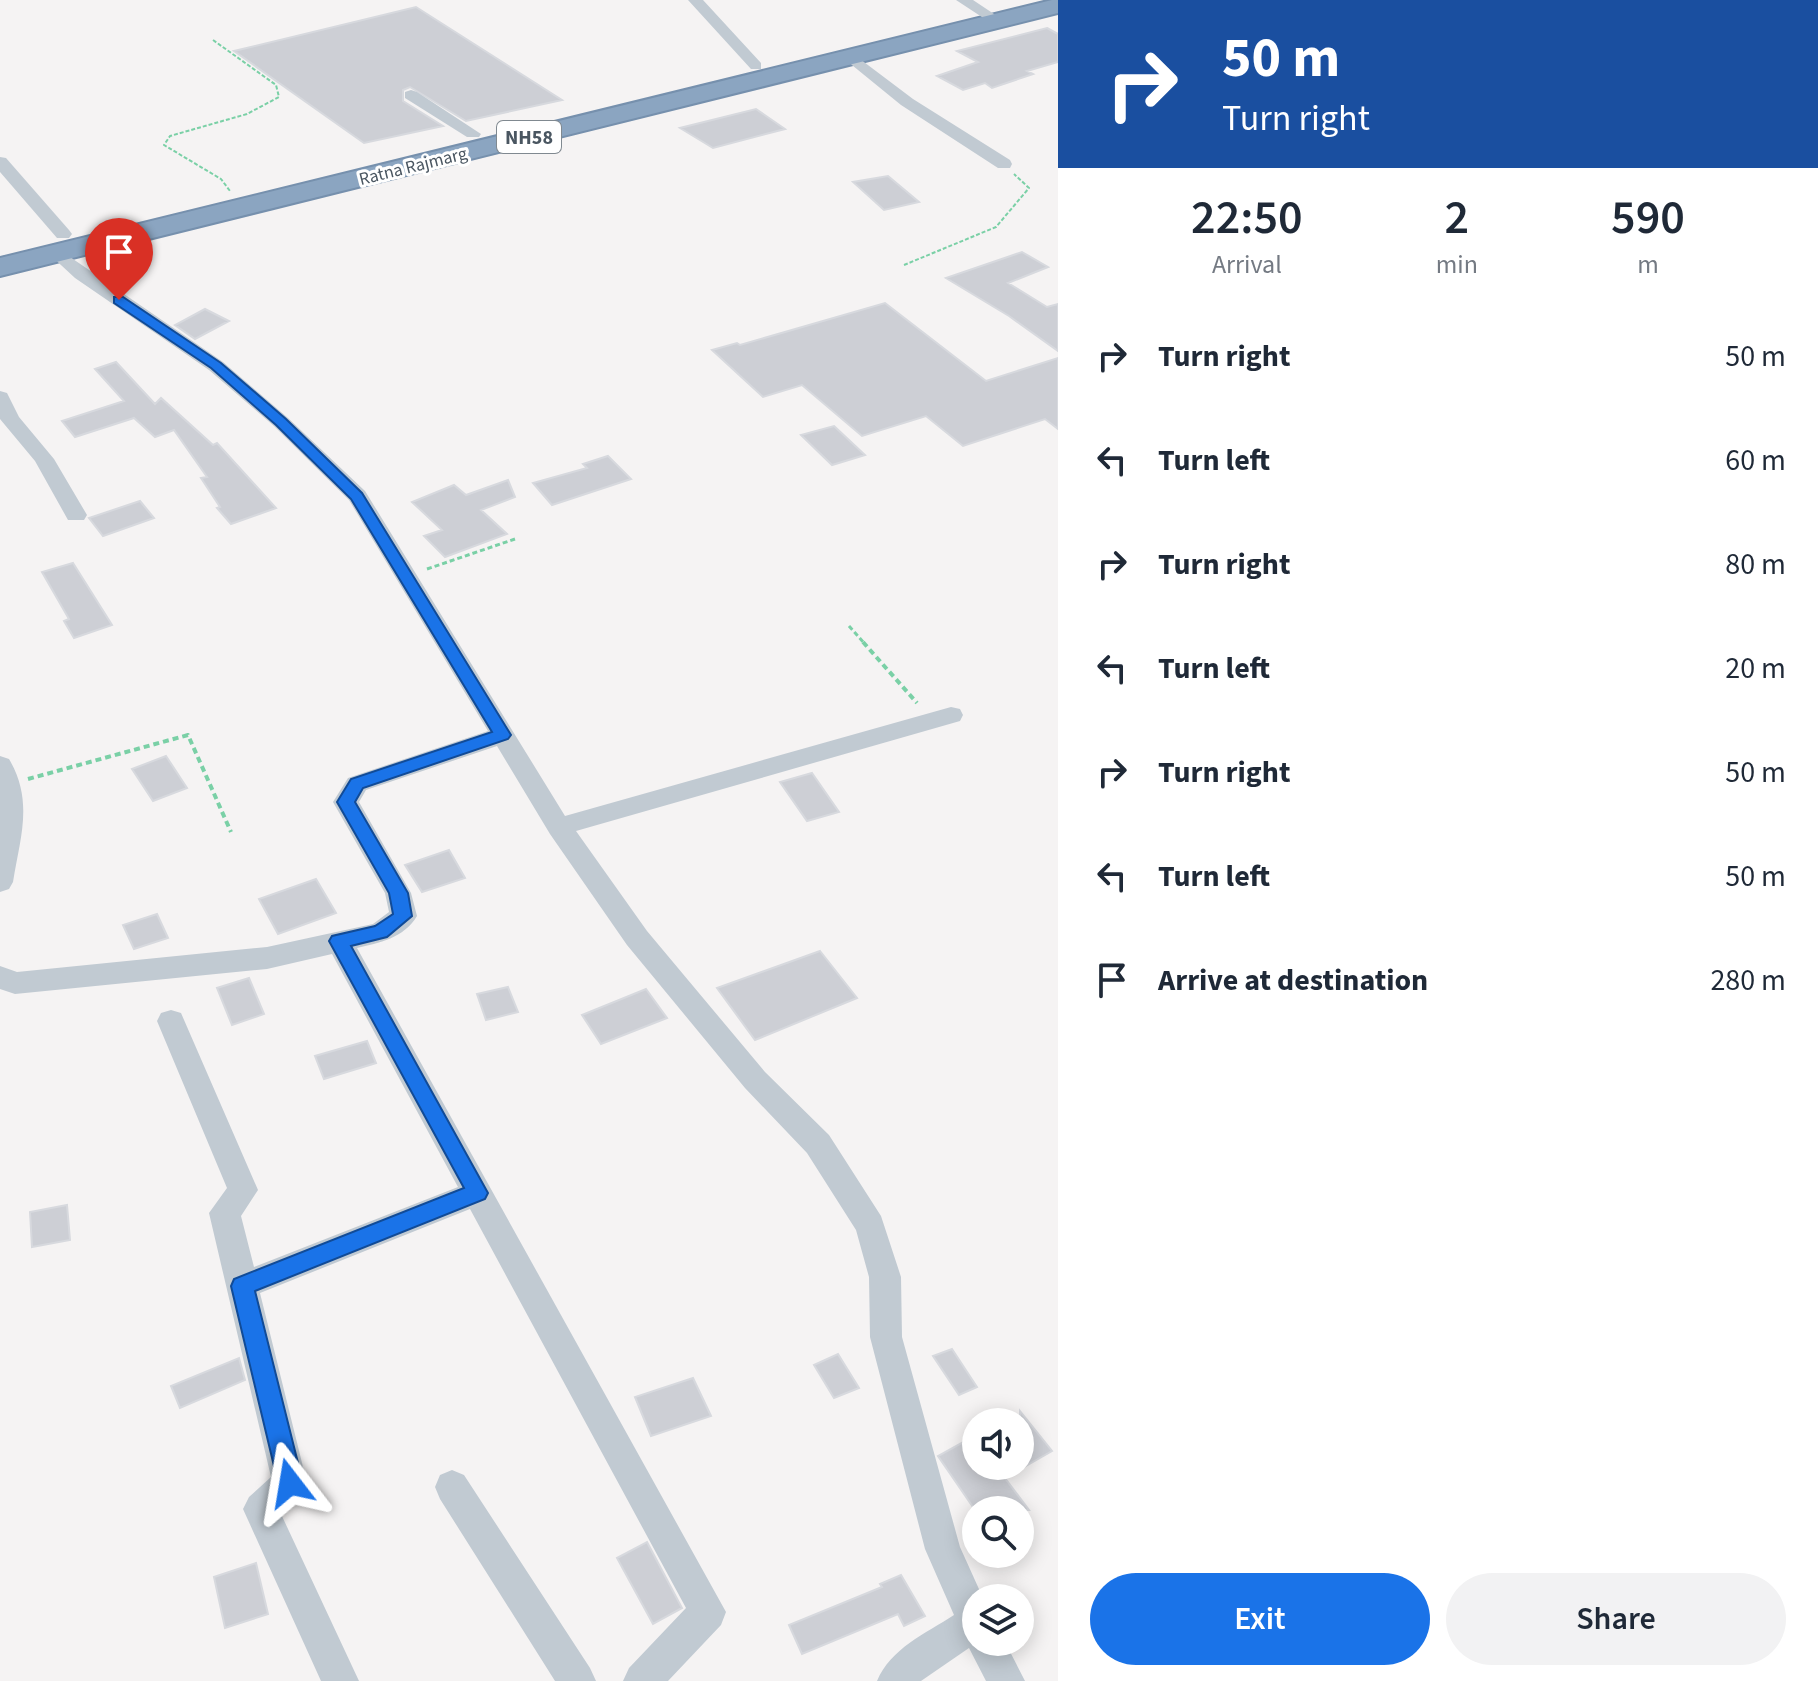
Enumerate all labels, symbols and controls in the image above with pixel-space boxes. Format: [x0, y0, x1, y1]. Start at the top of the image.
text: 50 m [1222, 19, 1340, 98]
icon: right [1090, 32, 1194, 136]
text: Turn right [1222, 93, 1370, 144]
road number: NH58 [497, 121, 561, 153]
street label: Ratna Rajmarg [357, 141, 470, 192]
text: 22:50 [1191, 184, 1303, 252]
text: 2 [1445, 184, 1469, 252]
text: 590 [1611, 184, 1685, 252]
pin [85, 218, 153, 300]
icon: arrive [97, 230, 141, 274]
text: Arrival [1212, 246, 1282, 283]
text: min [1436, 246, 1478, 283]
text: m [1637, 246, 1659, 283]
icon: right [1090, 334, 1134, 378]
text: Turn right [1158, 335, 1290, 378]
text: 50 m [1725, 335, 1786, 378]
icon: left [1090, 438, 1134, 482]
text: Turn left [1158, 439, 1270, 482]
text: 60 m [1725, 439, 1786, 482]
icon: right [1090, 542, 1134, 586]
text: Turn right [1158, 543, 1290, 586]
text: 80 m [1725, 543, 1786, 586]
icon: left [1090, 646, 1134, 690]
text: Turn left [1158, 647, 1270, 690]
text: 20 m [1725, 647, 1786, 690]
icon: right [1090, 750, 1134, 794]
text: Turn right [1158, 751, 1290, 794]
text: 50 m [1725, 751, 1786, 794]
icon: left [1090, 854, 1134, 898]
text: Turn left [1158, 855, 1270, 898]
text: 50 m [1725, 855, 1786, 898]
icon: arrive [1090, 958, 1134, 1002]
text: Arrive at destination [1158, 959, 1428, 1002]
text: 280 m [1710, 959, 1786, 1002]
map controls [962, 1408, 1034, 1656]
button: sound [962, 1408, 1034, 1480]
position arrow [248, 1441, 332, 1525]
button: search [962, 1496, 1034, 1568]
button: Exit [1090, 1573, 1430, 1665]
button: Share [1446, 1573, 1786, 1665]
button: layers [962, 1584, 1034, 1656]

